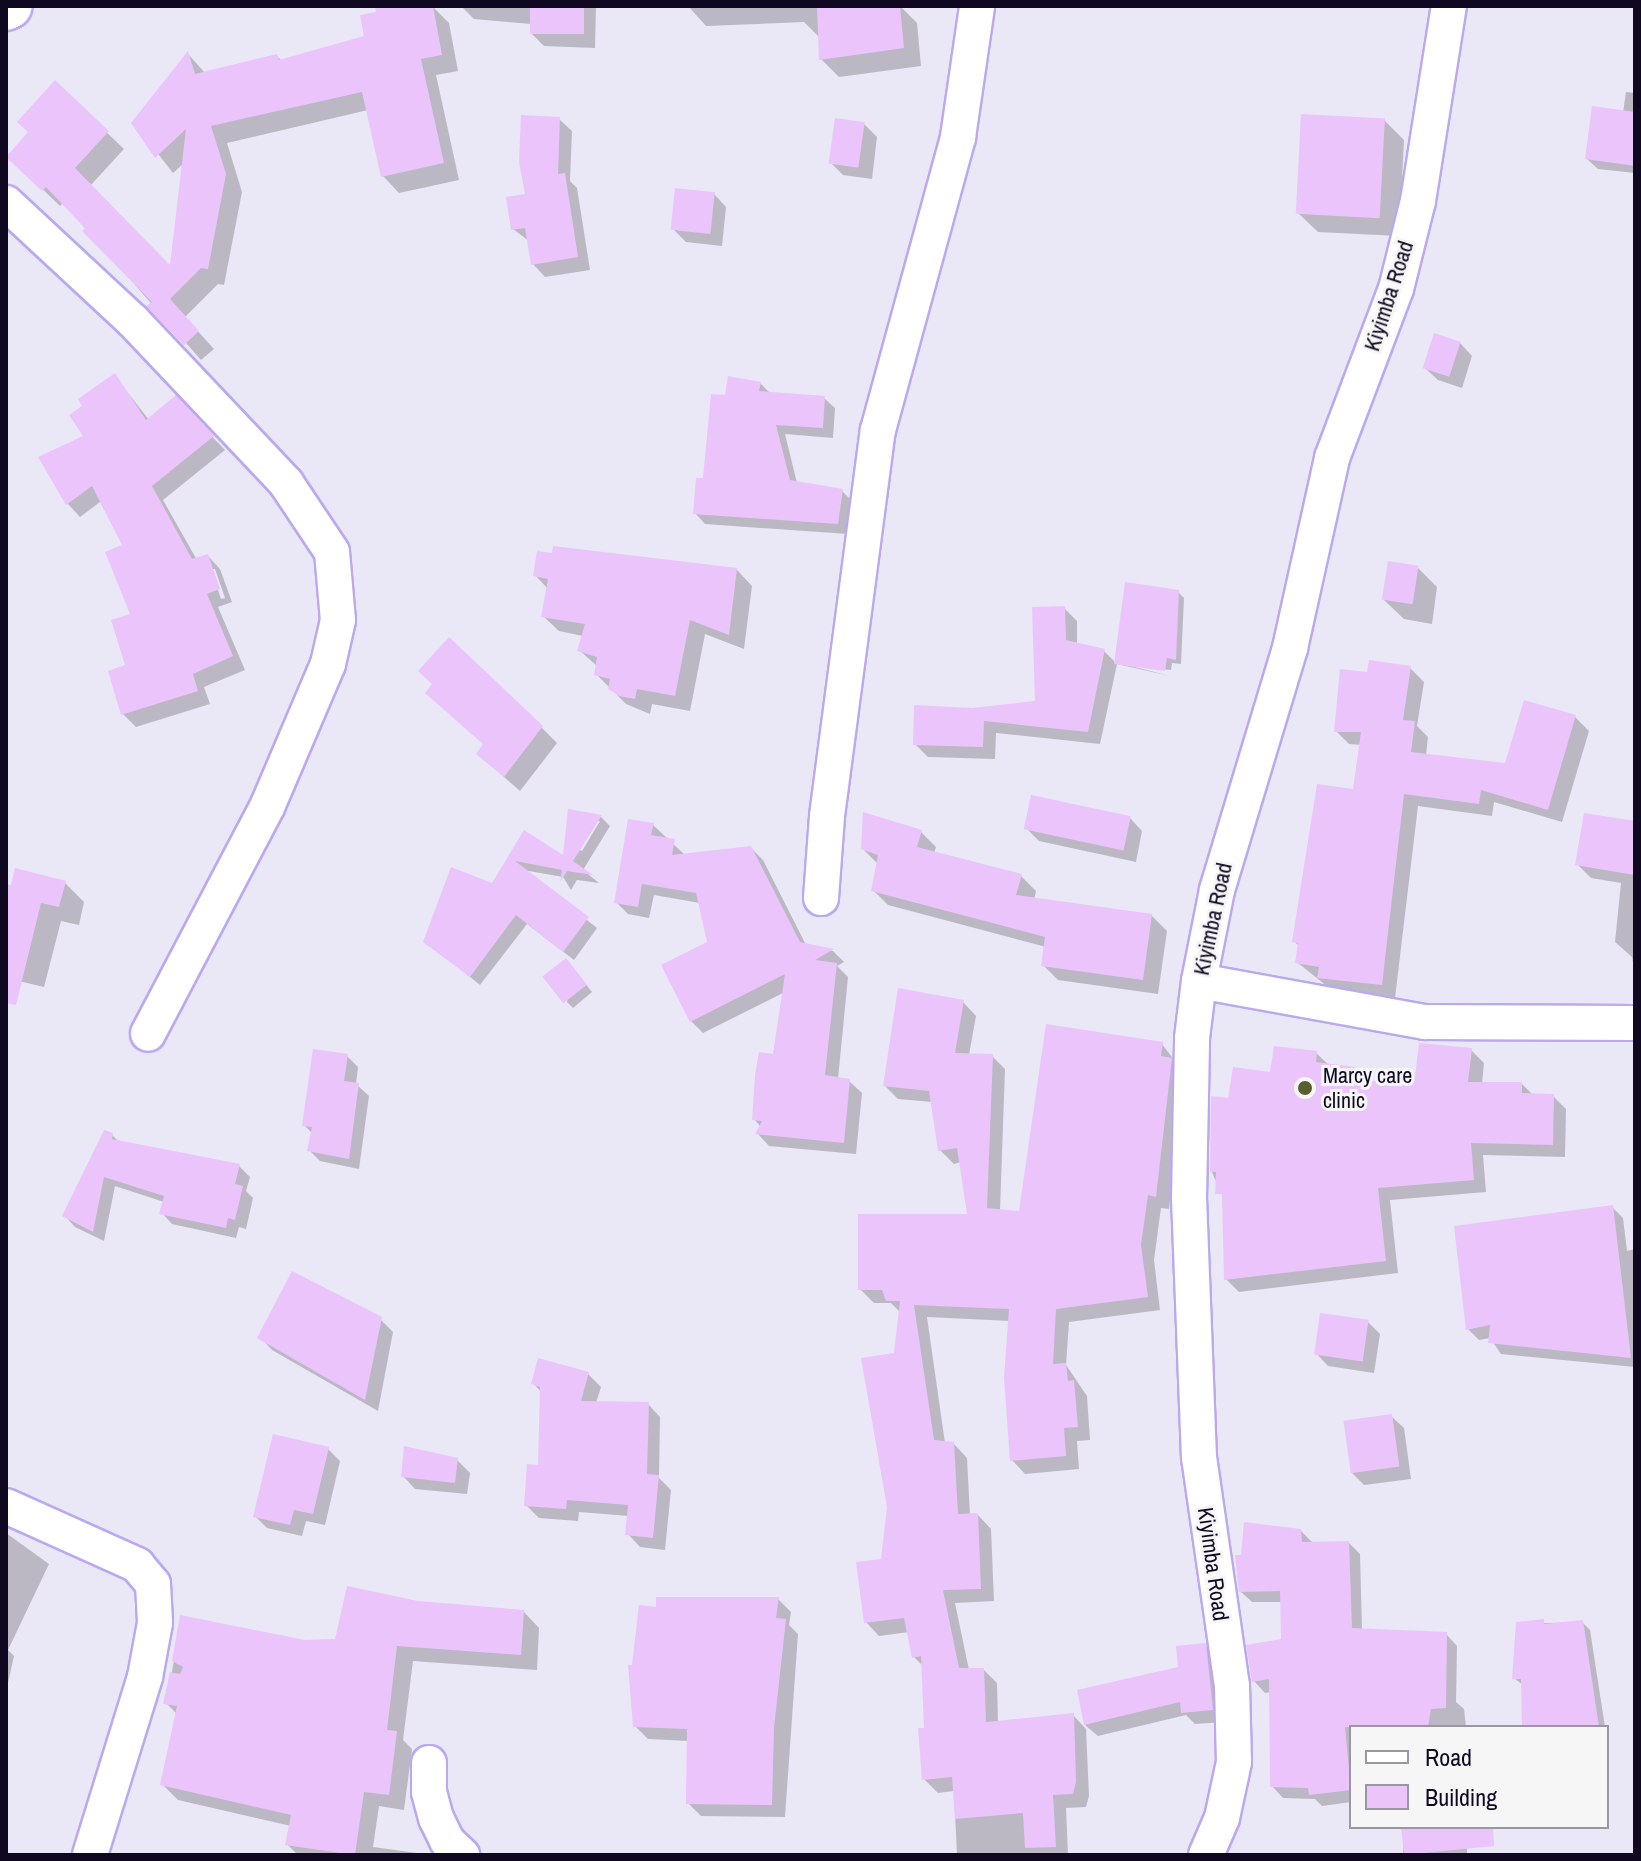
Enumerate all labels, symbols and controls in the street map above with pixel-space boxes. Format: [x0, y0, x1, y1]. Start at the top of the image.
street label: Kiyimba Road [1359, 238, 1419, 354]
street label: Kiyimba Road [1188, 860, 1238, 978]
place label: Marcy care clinic [1323, 1062, 1412, 1114]
marker: Marcy care clinic [1294, 1077, 1316, 1099]
street label: Kiyimba Road [1192, 1506, 1234, 1622]
legend [1349, 1725, 1609, 1829]
text: Road [1425, 1741, 1472, 1773]
text: Building [1425, 1781, 1497, 1813]

